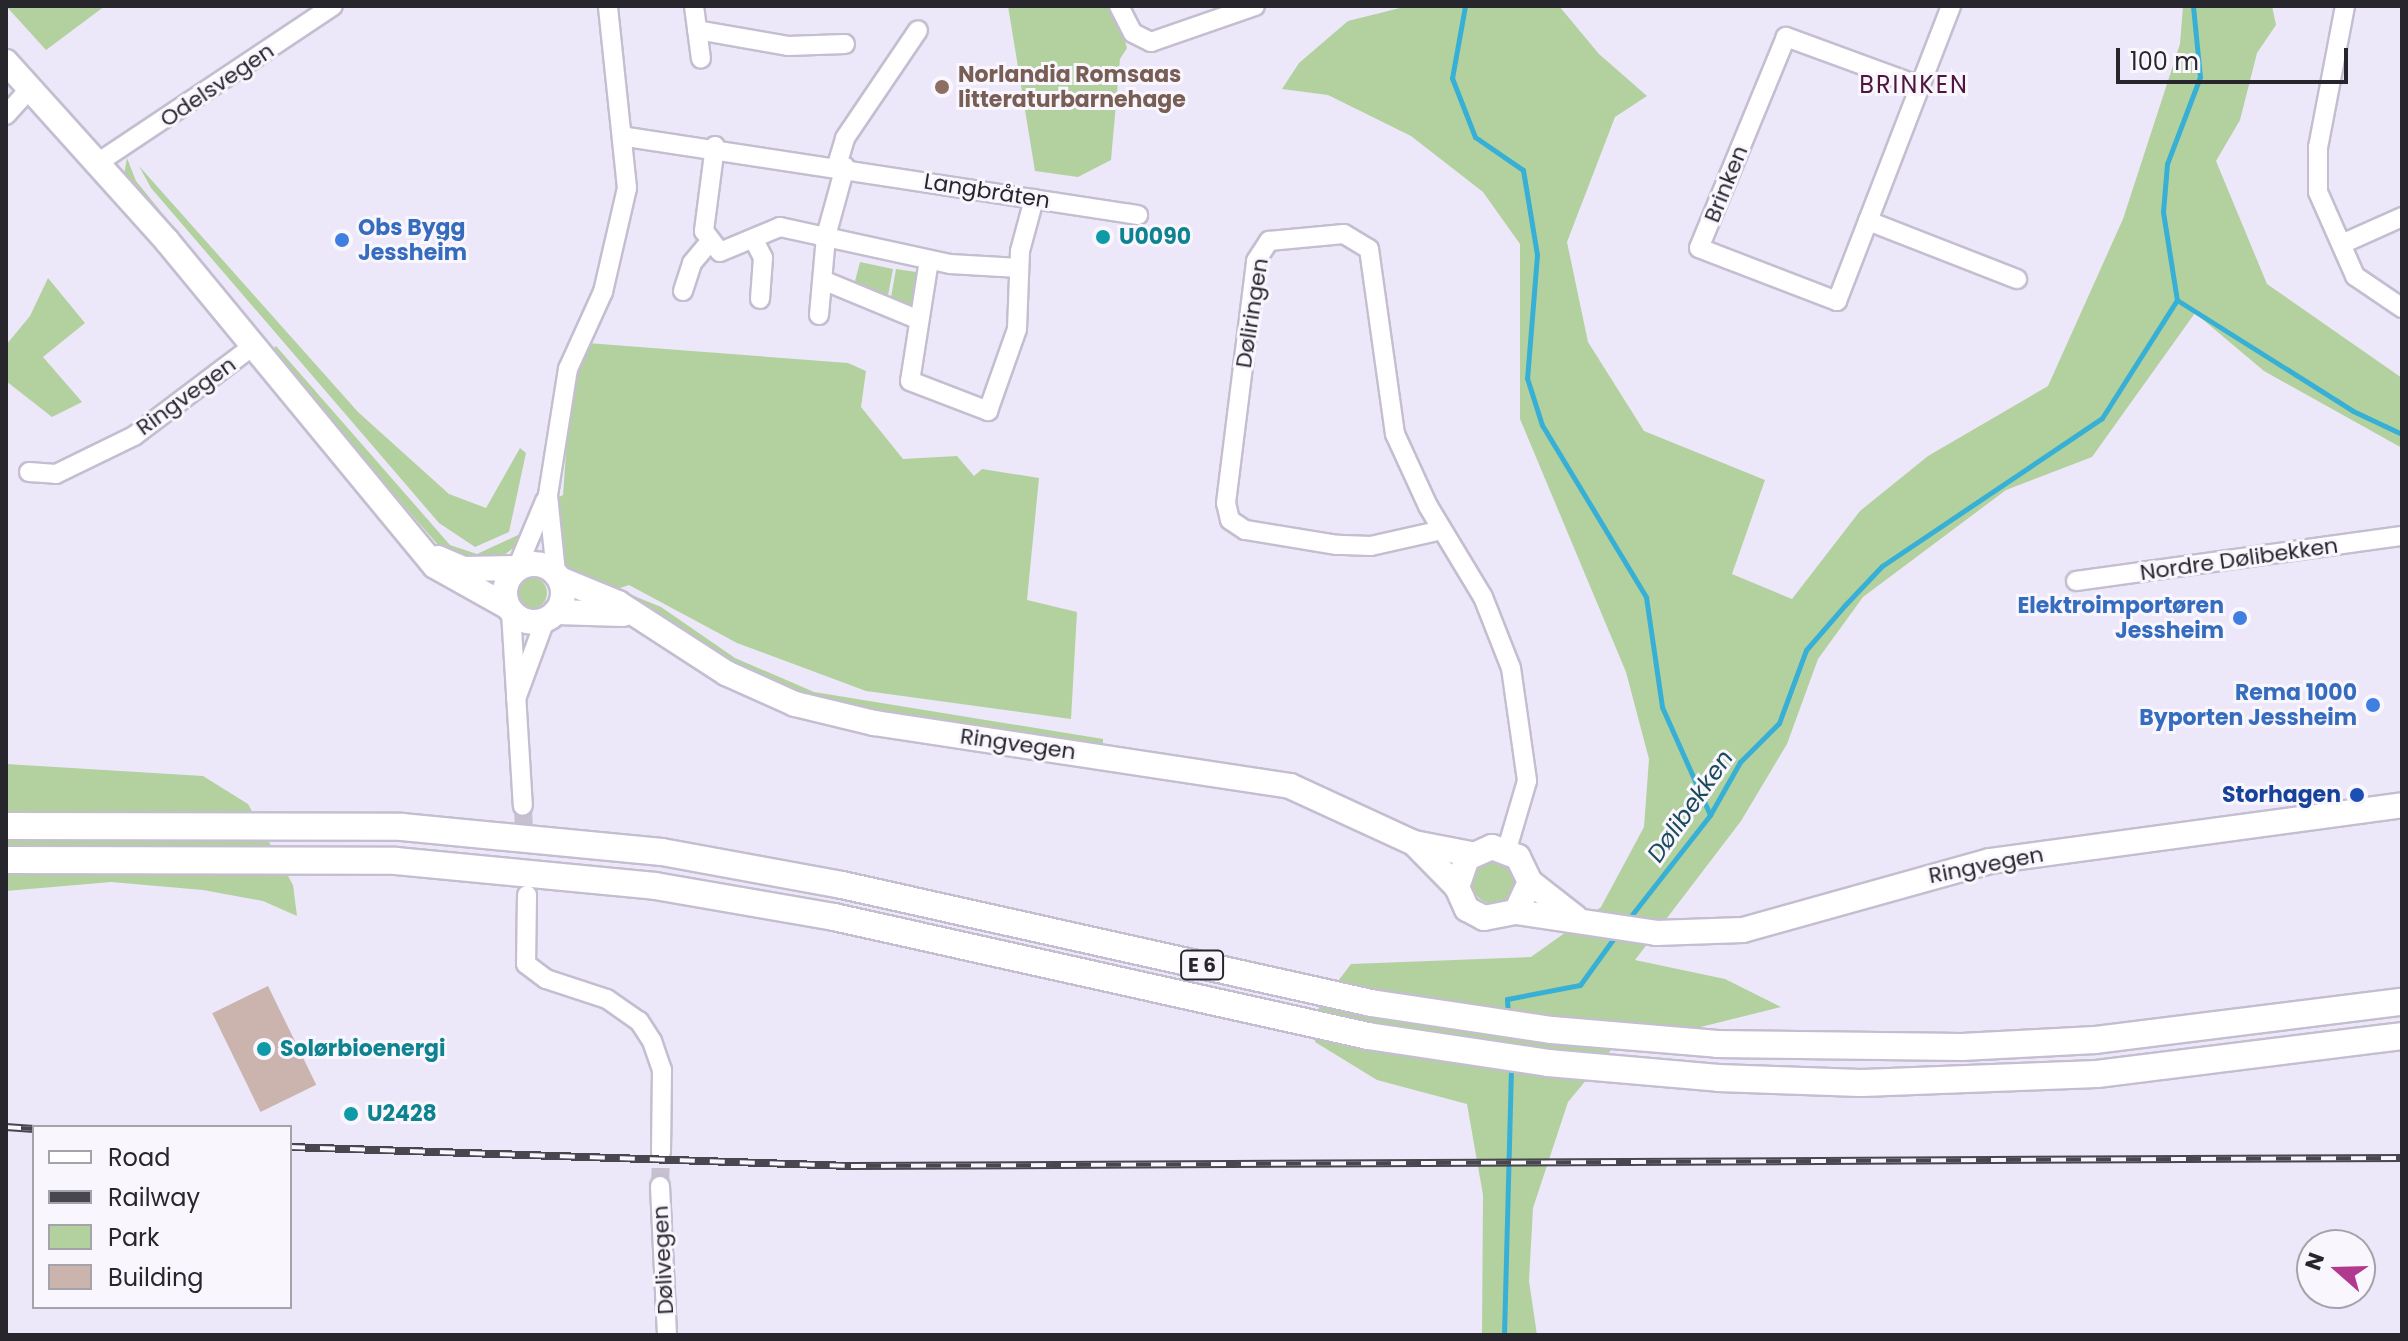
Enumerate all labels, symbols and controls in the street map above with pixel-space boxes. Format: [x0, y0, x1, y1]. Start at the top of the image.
scale bar [2120, 32, 2352, 82]
street label: Odelsvegen [155, 37, 279, 133]
text: 100 m [2130, 45, 2199, 78]
place label: Norlandia Romsaas litteraturbarnehage [958, 61, 1186, 112]
district label: BRINKEN [1859, 71, 1969, 99]
marker: Norlandia Romsaas litteraturbarnehage [933, 78, 951, 96]
street label: Brinken [1699, 142, 1753, 226]
street label: Langbråten [922, 168, 1052, 214]
place label: Obs Bygg Jessheim [358, 214, 467, 266]
place label: U0090 [1119, 224, 1191, 250]
marker: U0090 [1094, 228, 1112, 246]
marker: Obs Bygg Jessheim [333, 231, 351, 249]
street label: Døliringen [1230, 256, 1274, 370]
street label: Ringvegen [131, 351, 241, 441]
street label: Nordre Dølibekken [2138, 532, 2340, 586]
place label: Elektroimportøren Jessheim [2017, 592, 2224, 644]
marker: Elektroimportøren Jessheim [2231, 609, 2249, 627]
place label: Rema 1000 Byporten Jessheim [2139, 679, 2357, 730]
marker: Rema 1000 Byporten Jessheim [2364, 696, 2382, 714]
street label: Ringvegen [959, 723, 1077, 765]
water label: Dølibekken [1641, 744, 1739, 868]
place label: Storhagen [2222, 782, 2341, 808]
marker: Storhagen [2348, 786, 2366, 804]
street label: Ringvegen [1926, 841, 2046, 889]
road number: E 6 [1180, 949, 1224, 981]
place label: Solørbioenergi [280, 1036, 446, 1062]
marker: Solørbioenergi [255, 1040, 273, 1058]
place label: U2428 [367, 1101, 437, 1127]
marker: U2428 [342, 1105, 360, 1123]
legend [32, 1125, 292, 1309]
text: Road [108, 1141, 170, 1174]
text: Railway [108, 1181, 200, 1214]
street label: Dølivegen [647, 1205, 679, 1315]
text: Park [108, 1221, 159, 1254]
north arrow [2296, 1229, 2376, 1309]
text: N [2297, 1248, 2332, 1274]
text: Building [108, 1261, 204, 1294]

